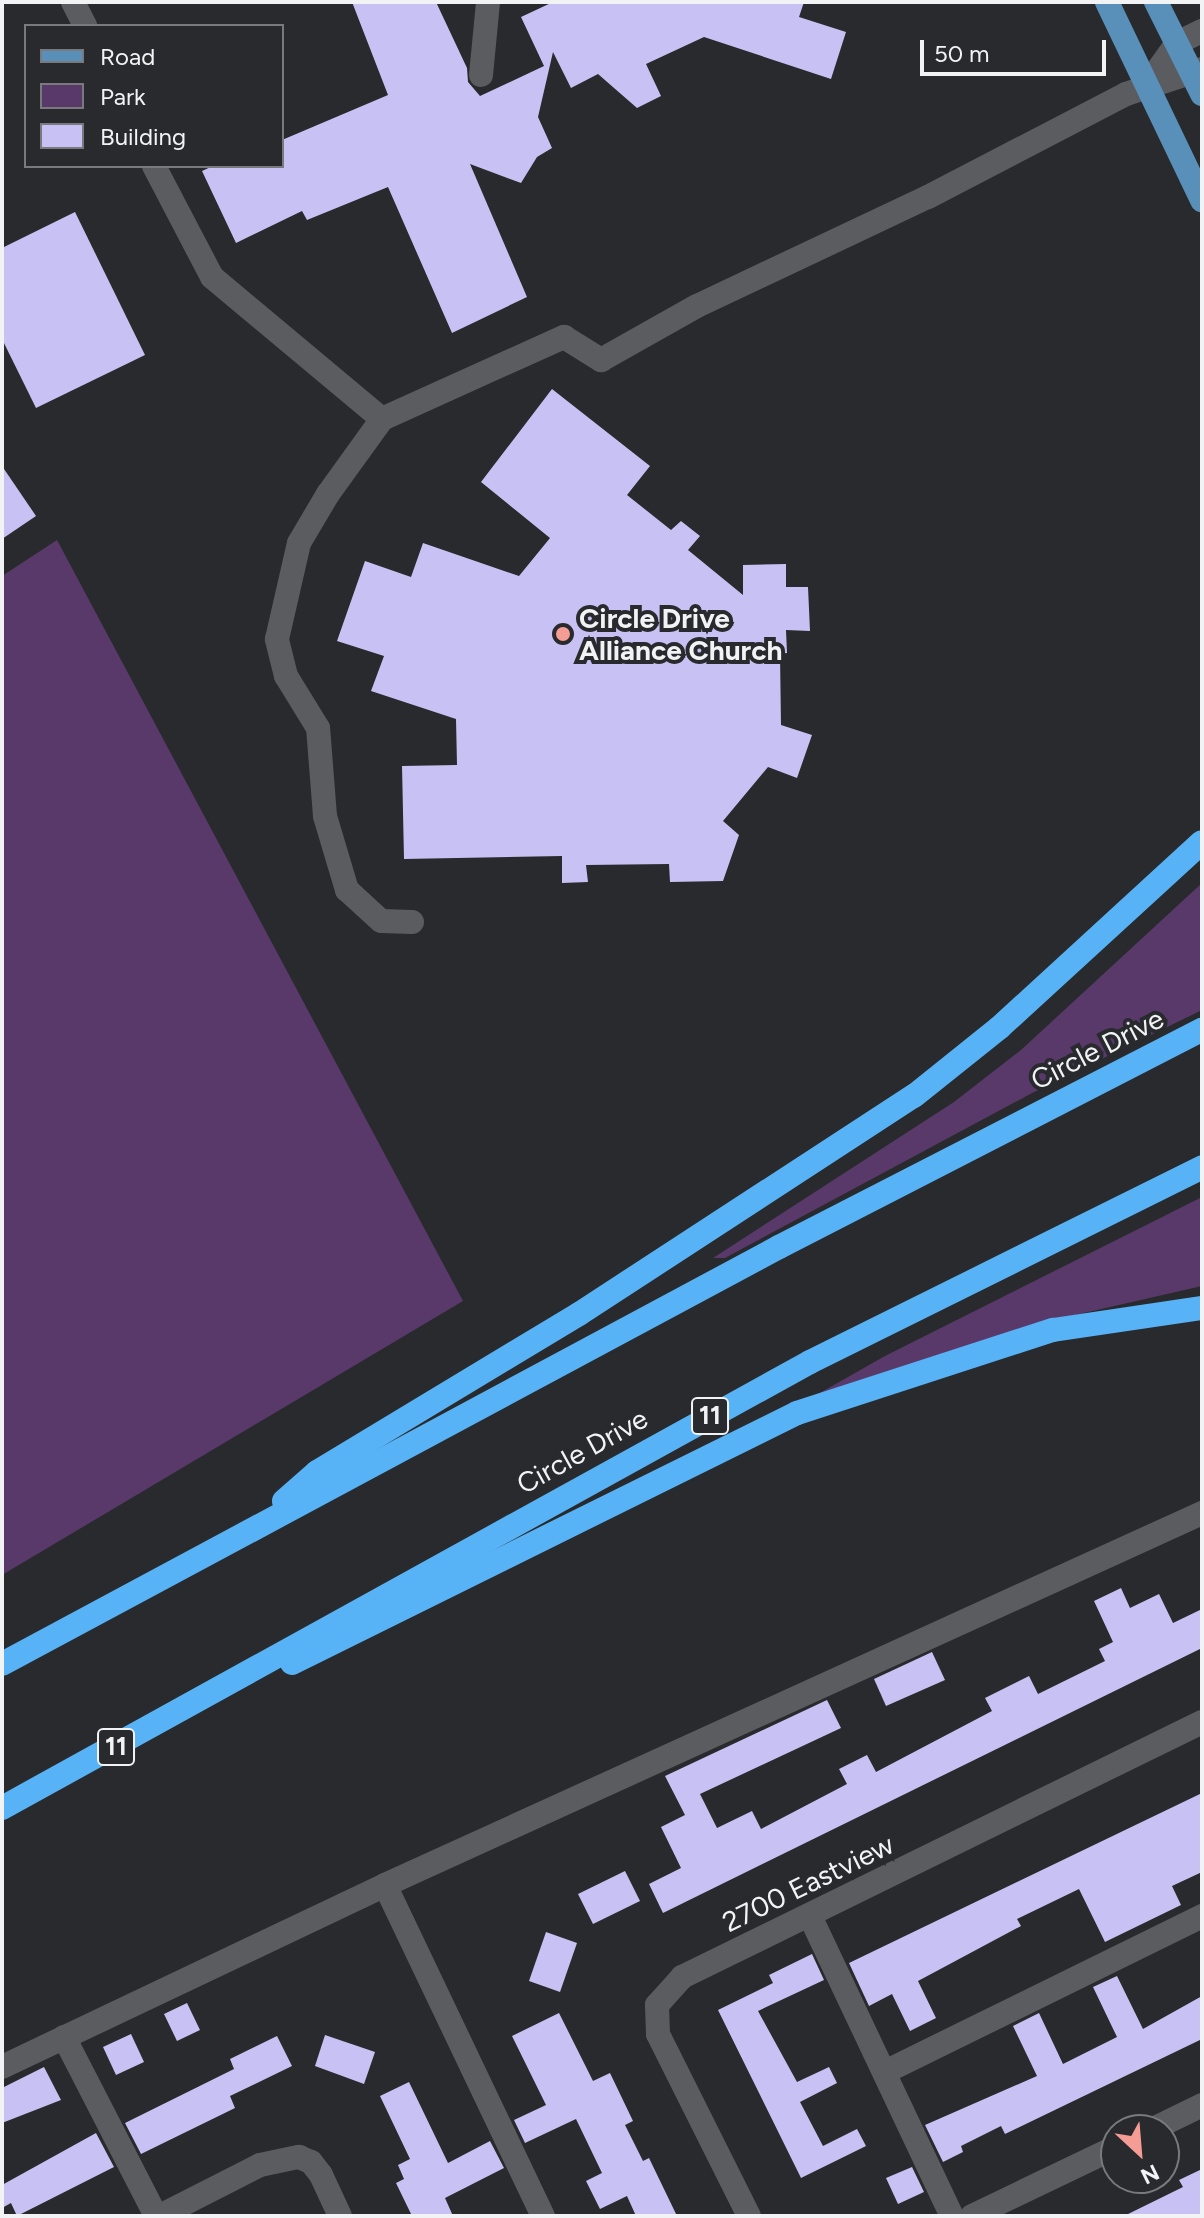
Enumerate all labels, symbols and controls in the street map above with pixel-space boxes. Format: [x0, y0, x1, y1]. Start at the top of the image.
legend [24, 24, 284, 168]
scale bar [924, 24, 1110, 74]
text: 50 m [934, 39, 990, 68]
text: Road [100, 42, 155, 71]
text: Park [100, 82, 146, 111]
text: Building [100, 122, 186, 151]
place label: Circle Drive Alliance Church [579, 601, 782, 667]
marker: Circle Drive Alliance Church [554, 625, 572, 643]
street label: Circle Drive [1025, 1001, 1169, 1097]
road number: 11 [690, 1394, 730, 1438]
street label: Circle Drive [511, 1401, 653, 1501]
road number: 11 [96, 1725, 136, 1769]
street label: 2700 Eastview [717, 1827, 899, 1939]
north arrow [1100, 2114, 1180, 2194]
text: N [1136, 2158, 1163, 2190]

